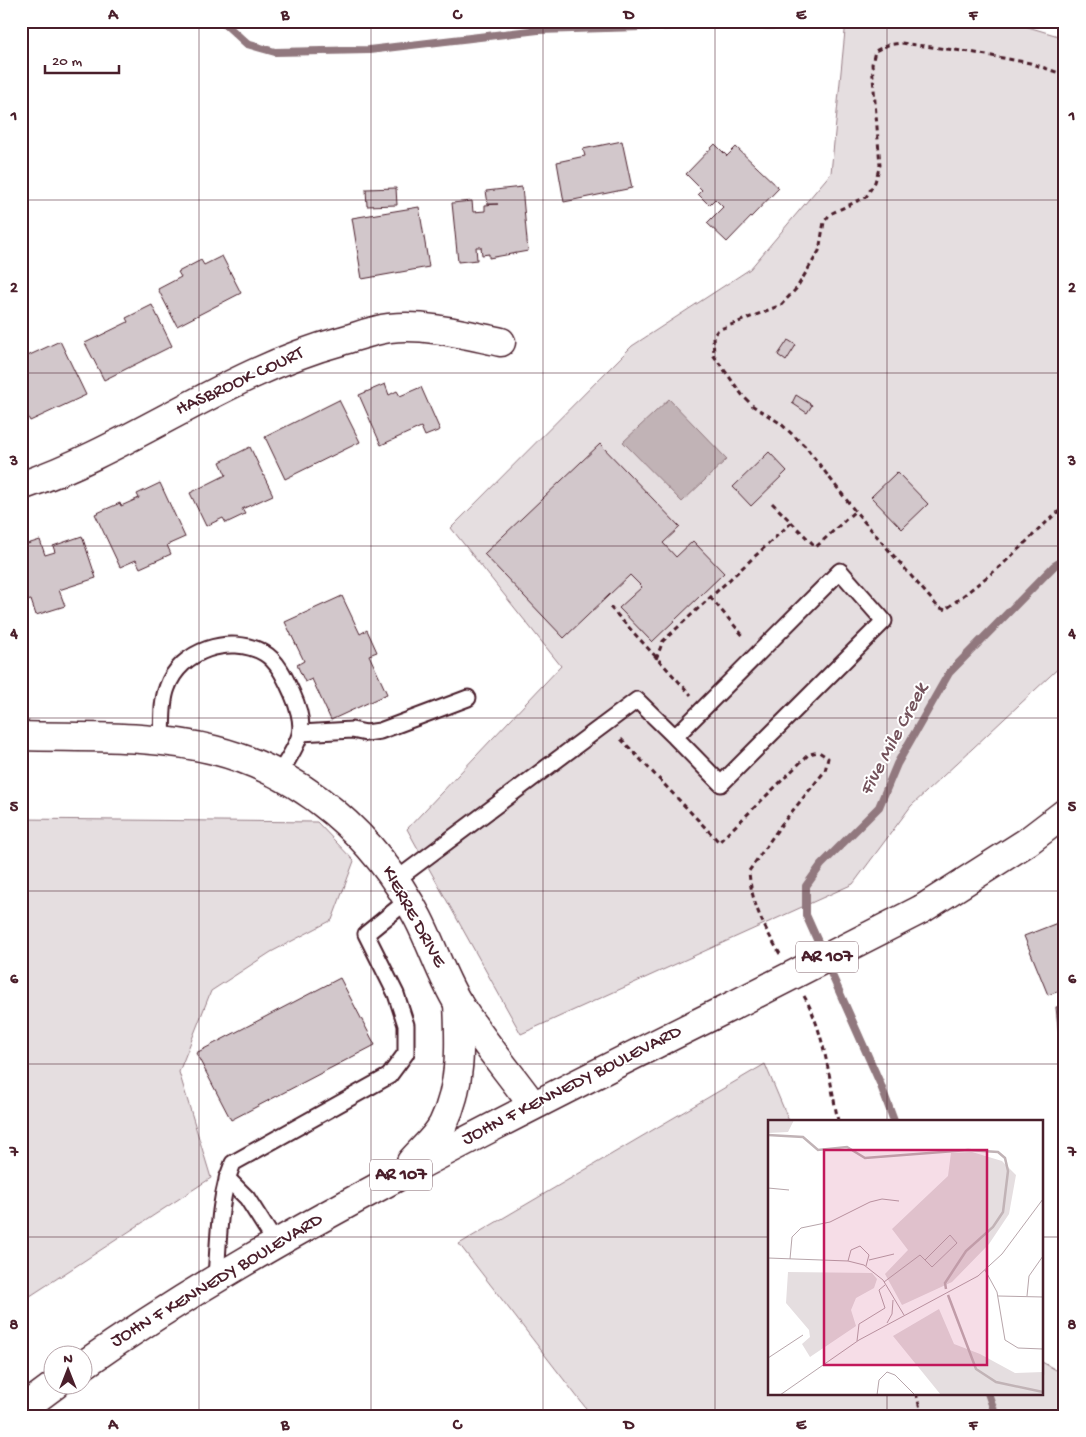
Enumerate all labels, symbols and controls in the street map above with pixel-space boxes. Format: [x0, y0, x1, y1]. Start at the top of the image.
text: A [107, 7, 119, 26]
text: B [280, 7, 290, 26]
text: C [452, 7, 463, 26]
text: D [622, 7, 635, 26]
text: E [796, 7, 807, 26]
text: F [968, 7, 979, 26]
scale bar [45, 42, 119, 74]
text: 20 m [52, 53, 82, 71]
text: 1 [10, 108, 17, 127]
text: 1 [1068, 108, 1075, 127]
text: 2 [10, 280, 18, 299]
text: 2 [1068, 280, 1076, 299]
street label: HASBROOK COURT [172, 342, 308, 422]
text: 3 [9, 453, 18, 472]
text: 3 [1067, 453, 1076, 472]
text: 4 [9, 626, 18, 645]
text: 4 [1067, 626, 1076, 645]
water label: Five Mile Creek [856, 678, 935, 800]
text: 5 [10, 799, 19, 818]
text: 5 [1068, 799, 1077, 818]
street label: KIERRE DRIVE [376, 862, 451, 973]
road number: AR 107 [796, 942, 858, 972]
text: 6 [10, 971, 19, 990]
text: 6 [1068, 971, 1077, 990]
street label: JOHN F KENNEDY BOULEVARD [458, 1020, 686, 1151]
inset map [768, 1120, 1044, 1394]
text: 7 [9, 1144, 19, 1163]
text: 7 [1067, 1144, 1077, 1163]
road number: AR 107 [370, 1160, 432, 1190]
street label: JOHN F KENNEDY BOULEVARD [107, 1208, 328, 1353]
text: 8 [10, 1317, 19, 1336]
text: 8 [1068, 1317, 1077, 1336]
north arrow [42, 1344, 92, 1394]
text: N [63, 1351, 73, 1368]
text: A [107, 1417, 119, 1436]
text: B [280, 1417, 290, 1436]
text: C [452, 1417, 463, 1436]
text: D [622, 1417, 635, 1436]
text: E [796, 1417, 807, 1436]
text: F [968, 1417, 979, 1436]

